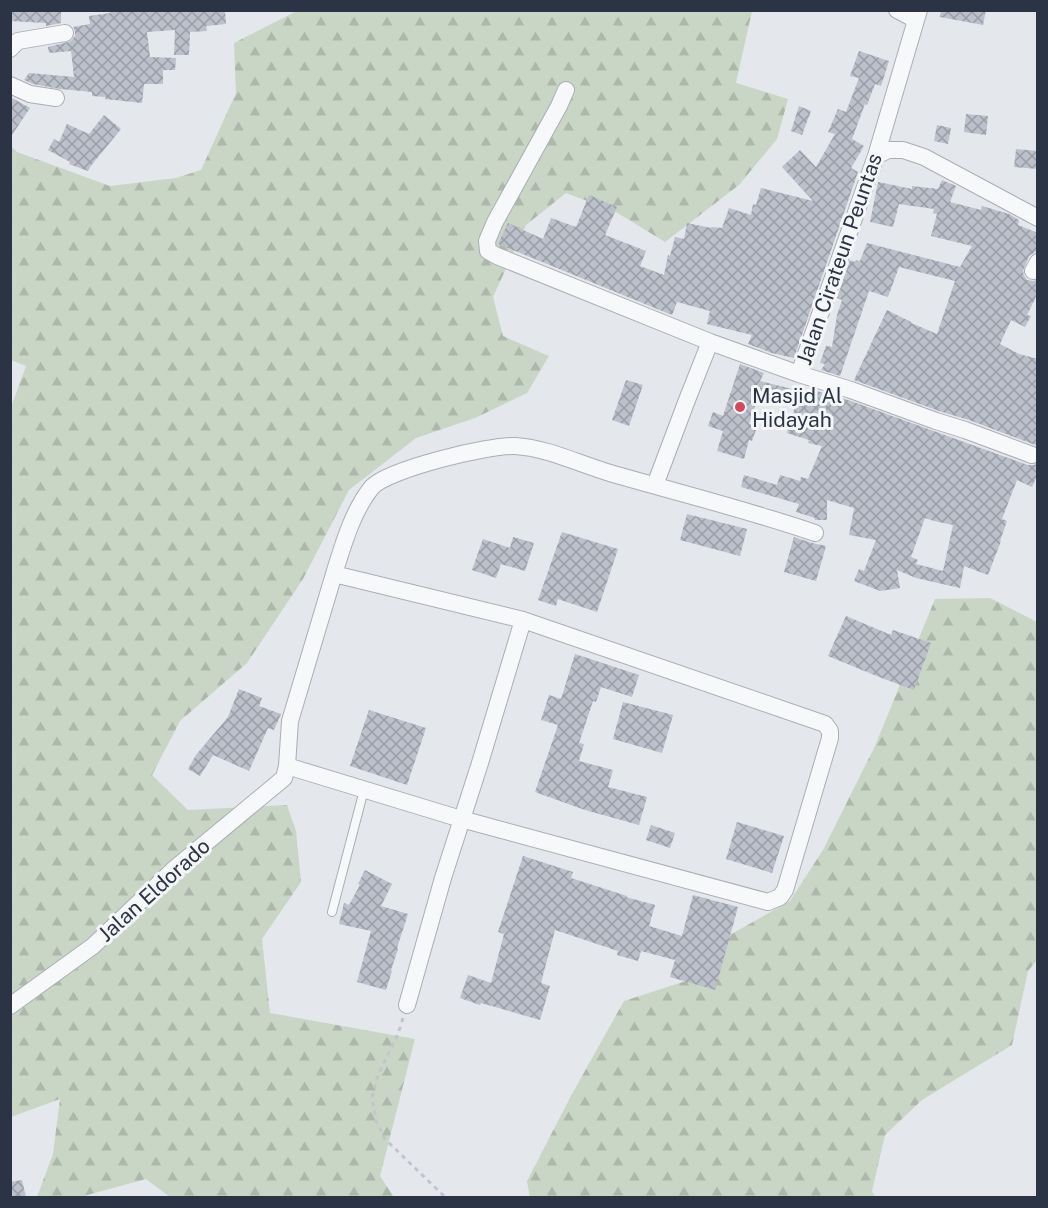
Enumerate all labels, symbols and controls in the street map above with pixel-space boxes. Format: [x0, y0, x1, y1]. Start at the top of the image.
street label: Jalan Cirateun Peuntas [791, 150, 887, 368]
place label: Masjid Al Hidayah [752, 383, 842, 432]
marker: Masjid Al Hidayah [733, 400, 747, 414]
street label: Jalan Eldorado [93, 833, 215, 947]

